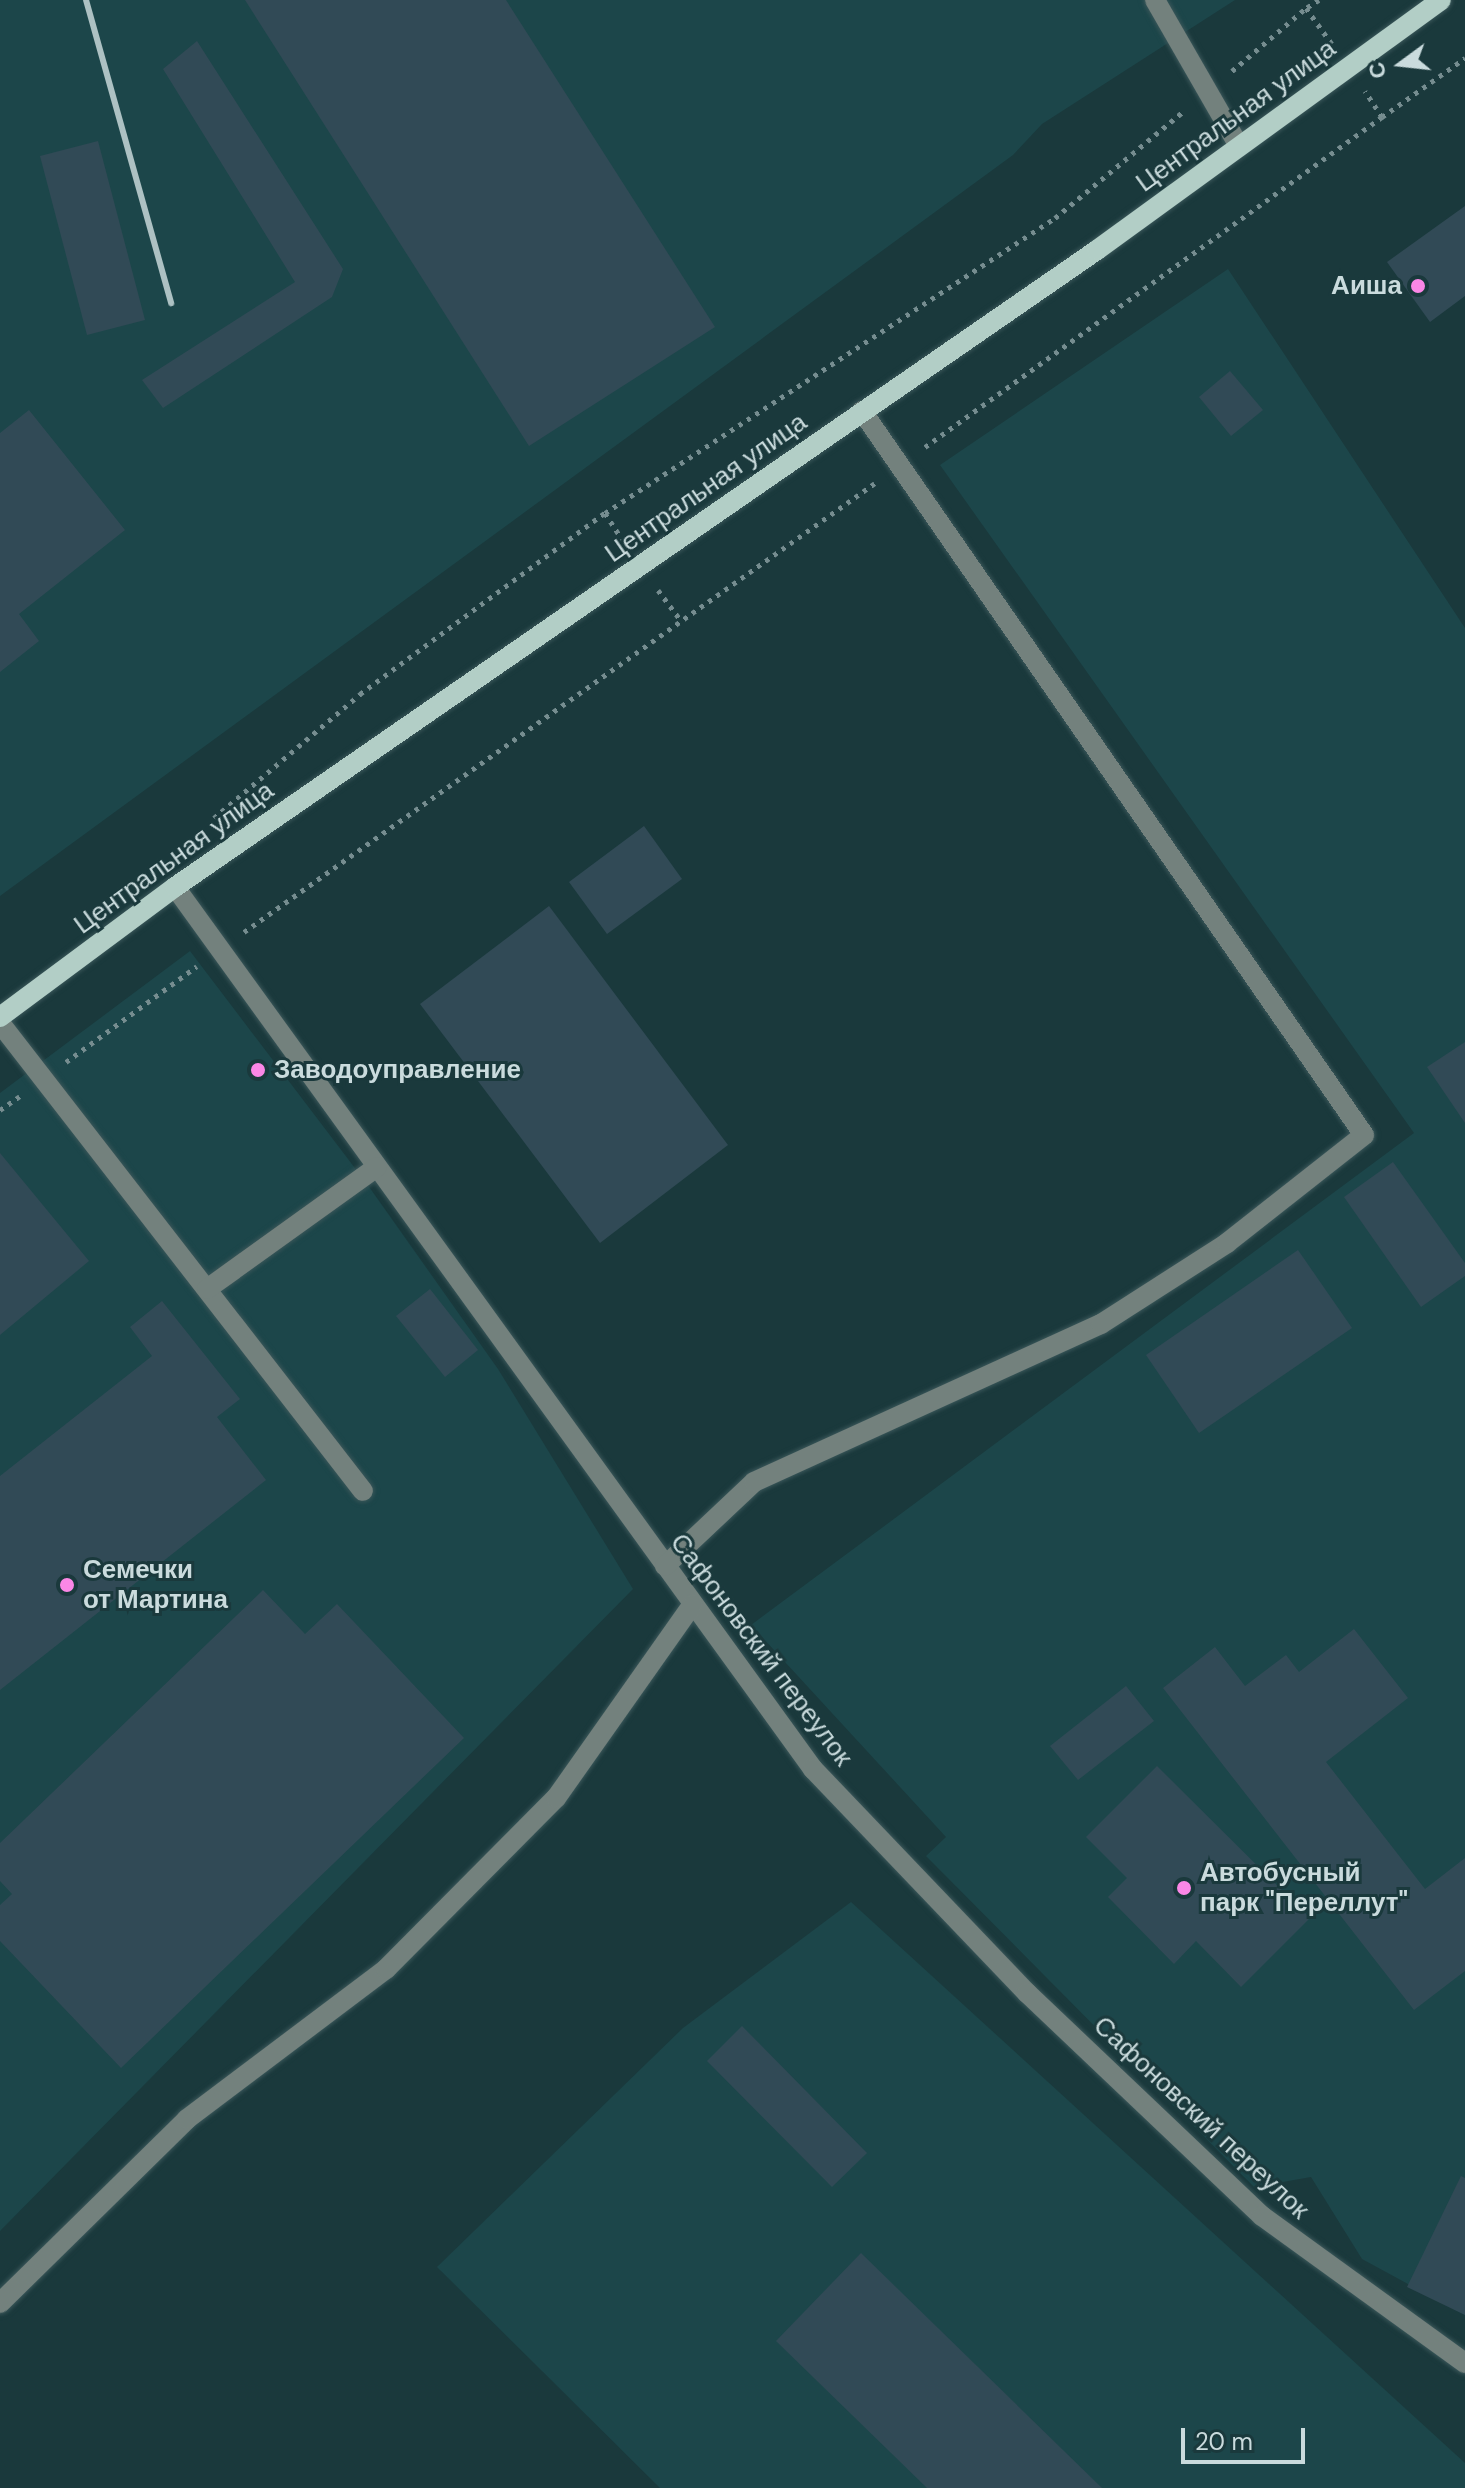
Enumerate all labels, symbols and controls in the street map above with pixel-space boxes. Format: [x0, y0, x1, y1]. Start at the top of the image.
north arrow [1361, 24, 1441, 104]
street label: Центральная улица [1130, 33, 1342, 199]
text: С [1361, 59, 1393, 82]
place label: Аиша [1331, 270, 1402, 302]
marker: Аиша [1409, 277, 1427, 295]
street label: Центральная улица [599, 407, 813, 569]
street label: Центральная улица [68, 775, 280, 941]
place label: Заводоуправление [274, 1054, 521, 1086]
marker: Заводоуправление [249, 1061, 267, 1079]
street label: Сафоновский переулок [663, 1528, 859, 1772]
place label: Семечки от Мартина [83, 1554, 228, 1616]
marker: Семечки от Мартина [58, 1576, 76, 1594]
place label: Автобусный парк "Переллут" [1200, 1857, 1408, 1918]
marker: Автобусный парк "Переллут" [1175, 1879, 1193, 1897]
street label: Сафоновский переулок [1087, 2010, 1315, 2226]
scale bar [1185, 2412, 1309, 2462]
text: 20 m [1195, 2426, 1253, 2457]

